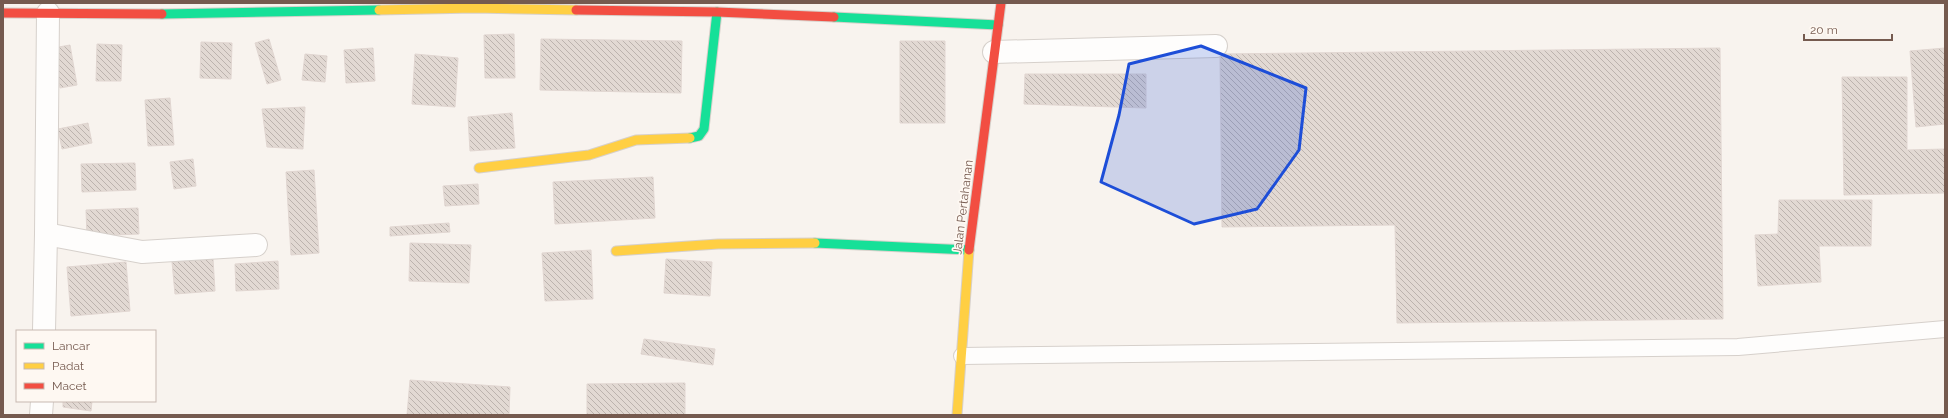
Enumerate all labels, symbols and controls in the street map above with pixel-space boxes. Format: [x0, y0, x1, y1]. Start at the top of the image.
scale bar [1804, 16, 1892, 42]
text: 20 m [1810, 23, 1838, 37]
street label: Jalan Pertahanan [950, 159, 976, 255]
legend [16, 330, 156, 402]
text: Lancar [52, 339, 91, 353]
text: Padat [52, 359, 84, 373]
text: Macet [52, 379, 87, 393]

